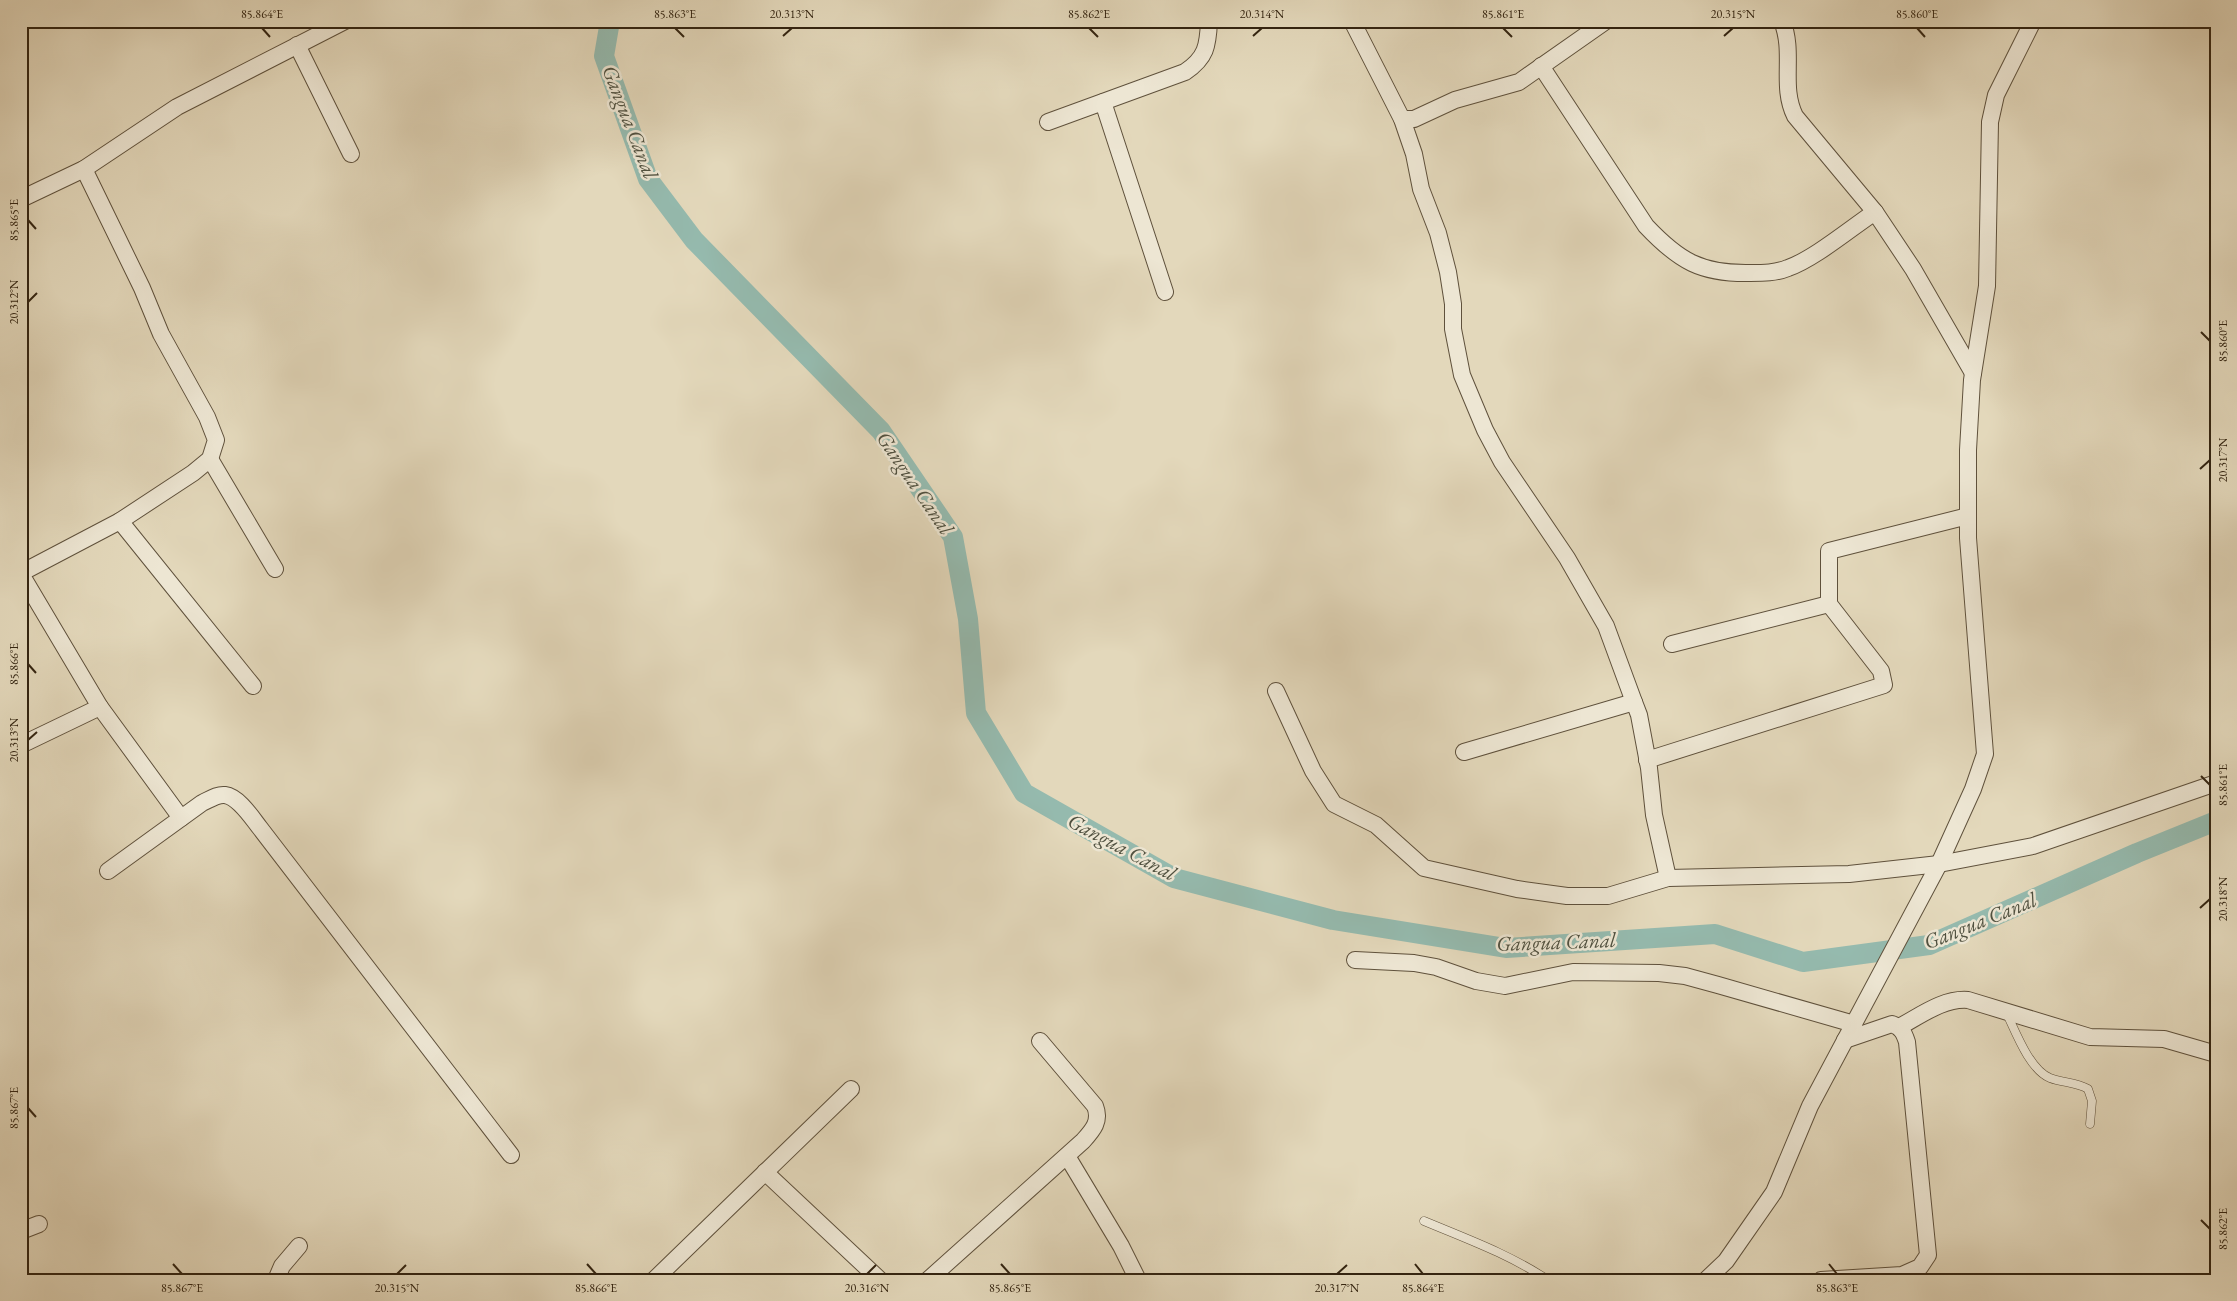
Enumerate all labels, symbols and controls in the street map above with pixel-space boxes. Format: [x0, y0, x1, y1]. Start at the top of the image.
text: 85.864°E [241, 6, 283, 22]
text: 85.863°E [654, 6, 696, 22]
text: 20.313°N [770, 6, 815, 22]
text: 85.862°E [1068, 6, 1110, 22]
text: 20.314°N [1240, 6, 1285, 22]
text: 85.861°E [1482, 6, 1524, 22]
text: 20.315°N [1711, 6, 1756, 22]
text: 85.860°E [1896, 6, 1938, 22]
water label: Gangua Canal [596, 61, 665, 183]
text: 85.865°E [6, 199, 22, 241]
text: 20.312°N [6, 279, 22, 324]
text: 85.860°E [2215, 320, 2231, 362]
water label: Gangua Canal [871, 426, 961, 541]
text: 20.317°N [2215, 437, 2231, 482]
text: 85.866°E [6, 643, 22, 685]
text: 20.313°N [6, 717, 22, 762]
text: 85.861°E [2215, 764, 2231, 806]
water label: Gangua Canal [1063, 807, 1182, 887]
text: 20.318°N [2215, 876, 2231, 921]
water label: Gangua Canal [1919, 885, 2041, 955]
water label: Gangua Canal [1496, 926, 1617, 957]
text: 85.867°E [6, 1087, 22, 1129]
text: 85.862°E [2215, 1208, 2231, 1250]
text: 85.867°E [161, 1280, 203, 1296]
text: 20.315°N [375, 1280, 420, 1296]
text: 85.866°E [575, 1280, 617, 1296]
text: 20.316°N [845, 1280, 890, 1296]
text: 85.865°E [989, 1280, 1031, 1296]
text: 20.317°N [1315, 1280, 1360, 1296]
text: 85.864°E [1402, 1280, 1444, 1296]
text: 85.863°E [1816, 1280, 1858, 1296]

